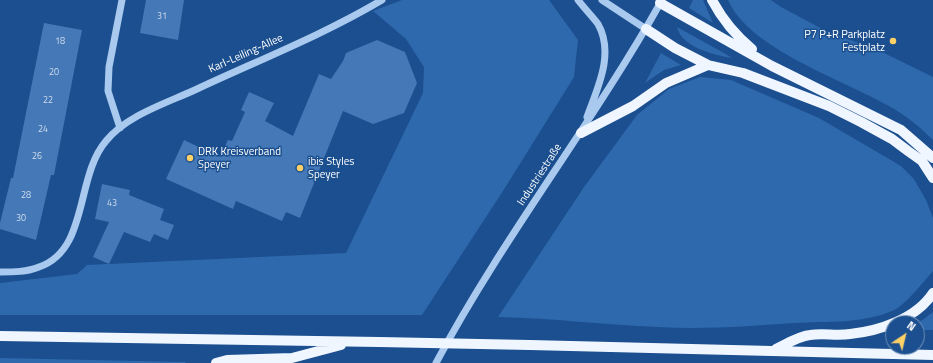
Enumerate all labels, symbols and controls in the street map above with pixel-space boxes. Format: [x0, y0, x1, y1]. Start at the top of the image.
house number: 31 [157, 12, 167, 22]
place label: P7 P+R Parkplatz Festplatz [804, 28, 885, 54]
street label: Karl-Leiling-Allee [207, 32, 285, 76]
marker: P7 P+R Parkplatz Festplatz [888, 36, 898, 46]
house number: 18 [55, 37, 65, 47]
house number: 20 [49, 68, 59, 78]
house number: 22 [43, 96, 53, 106]
house number: 24 [38, 125, 48, 135]
street label: Industriestraße [515, 142, 565, 208]
place label: DRK Kreisverband Speyer [198, 145, 281, 171]
house number: 26 [32, 152, 42, 162]
marker: DRK Kreisverband Speyer [185, 153, 195, 163]
place label: ibis Styles Speyer [308, 155, 354, 181]
marker: ibis Styles Speyer [295, 163, 305, 173]
house number: 28 [21, 191, 31, 201]
house number: 43 [107, 199, 117, 209]
house number: 30 [16, 214, 26, 224]
north arrow [885, 315, 925, 355]
text: N [904, 317, 919, 335]

